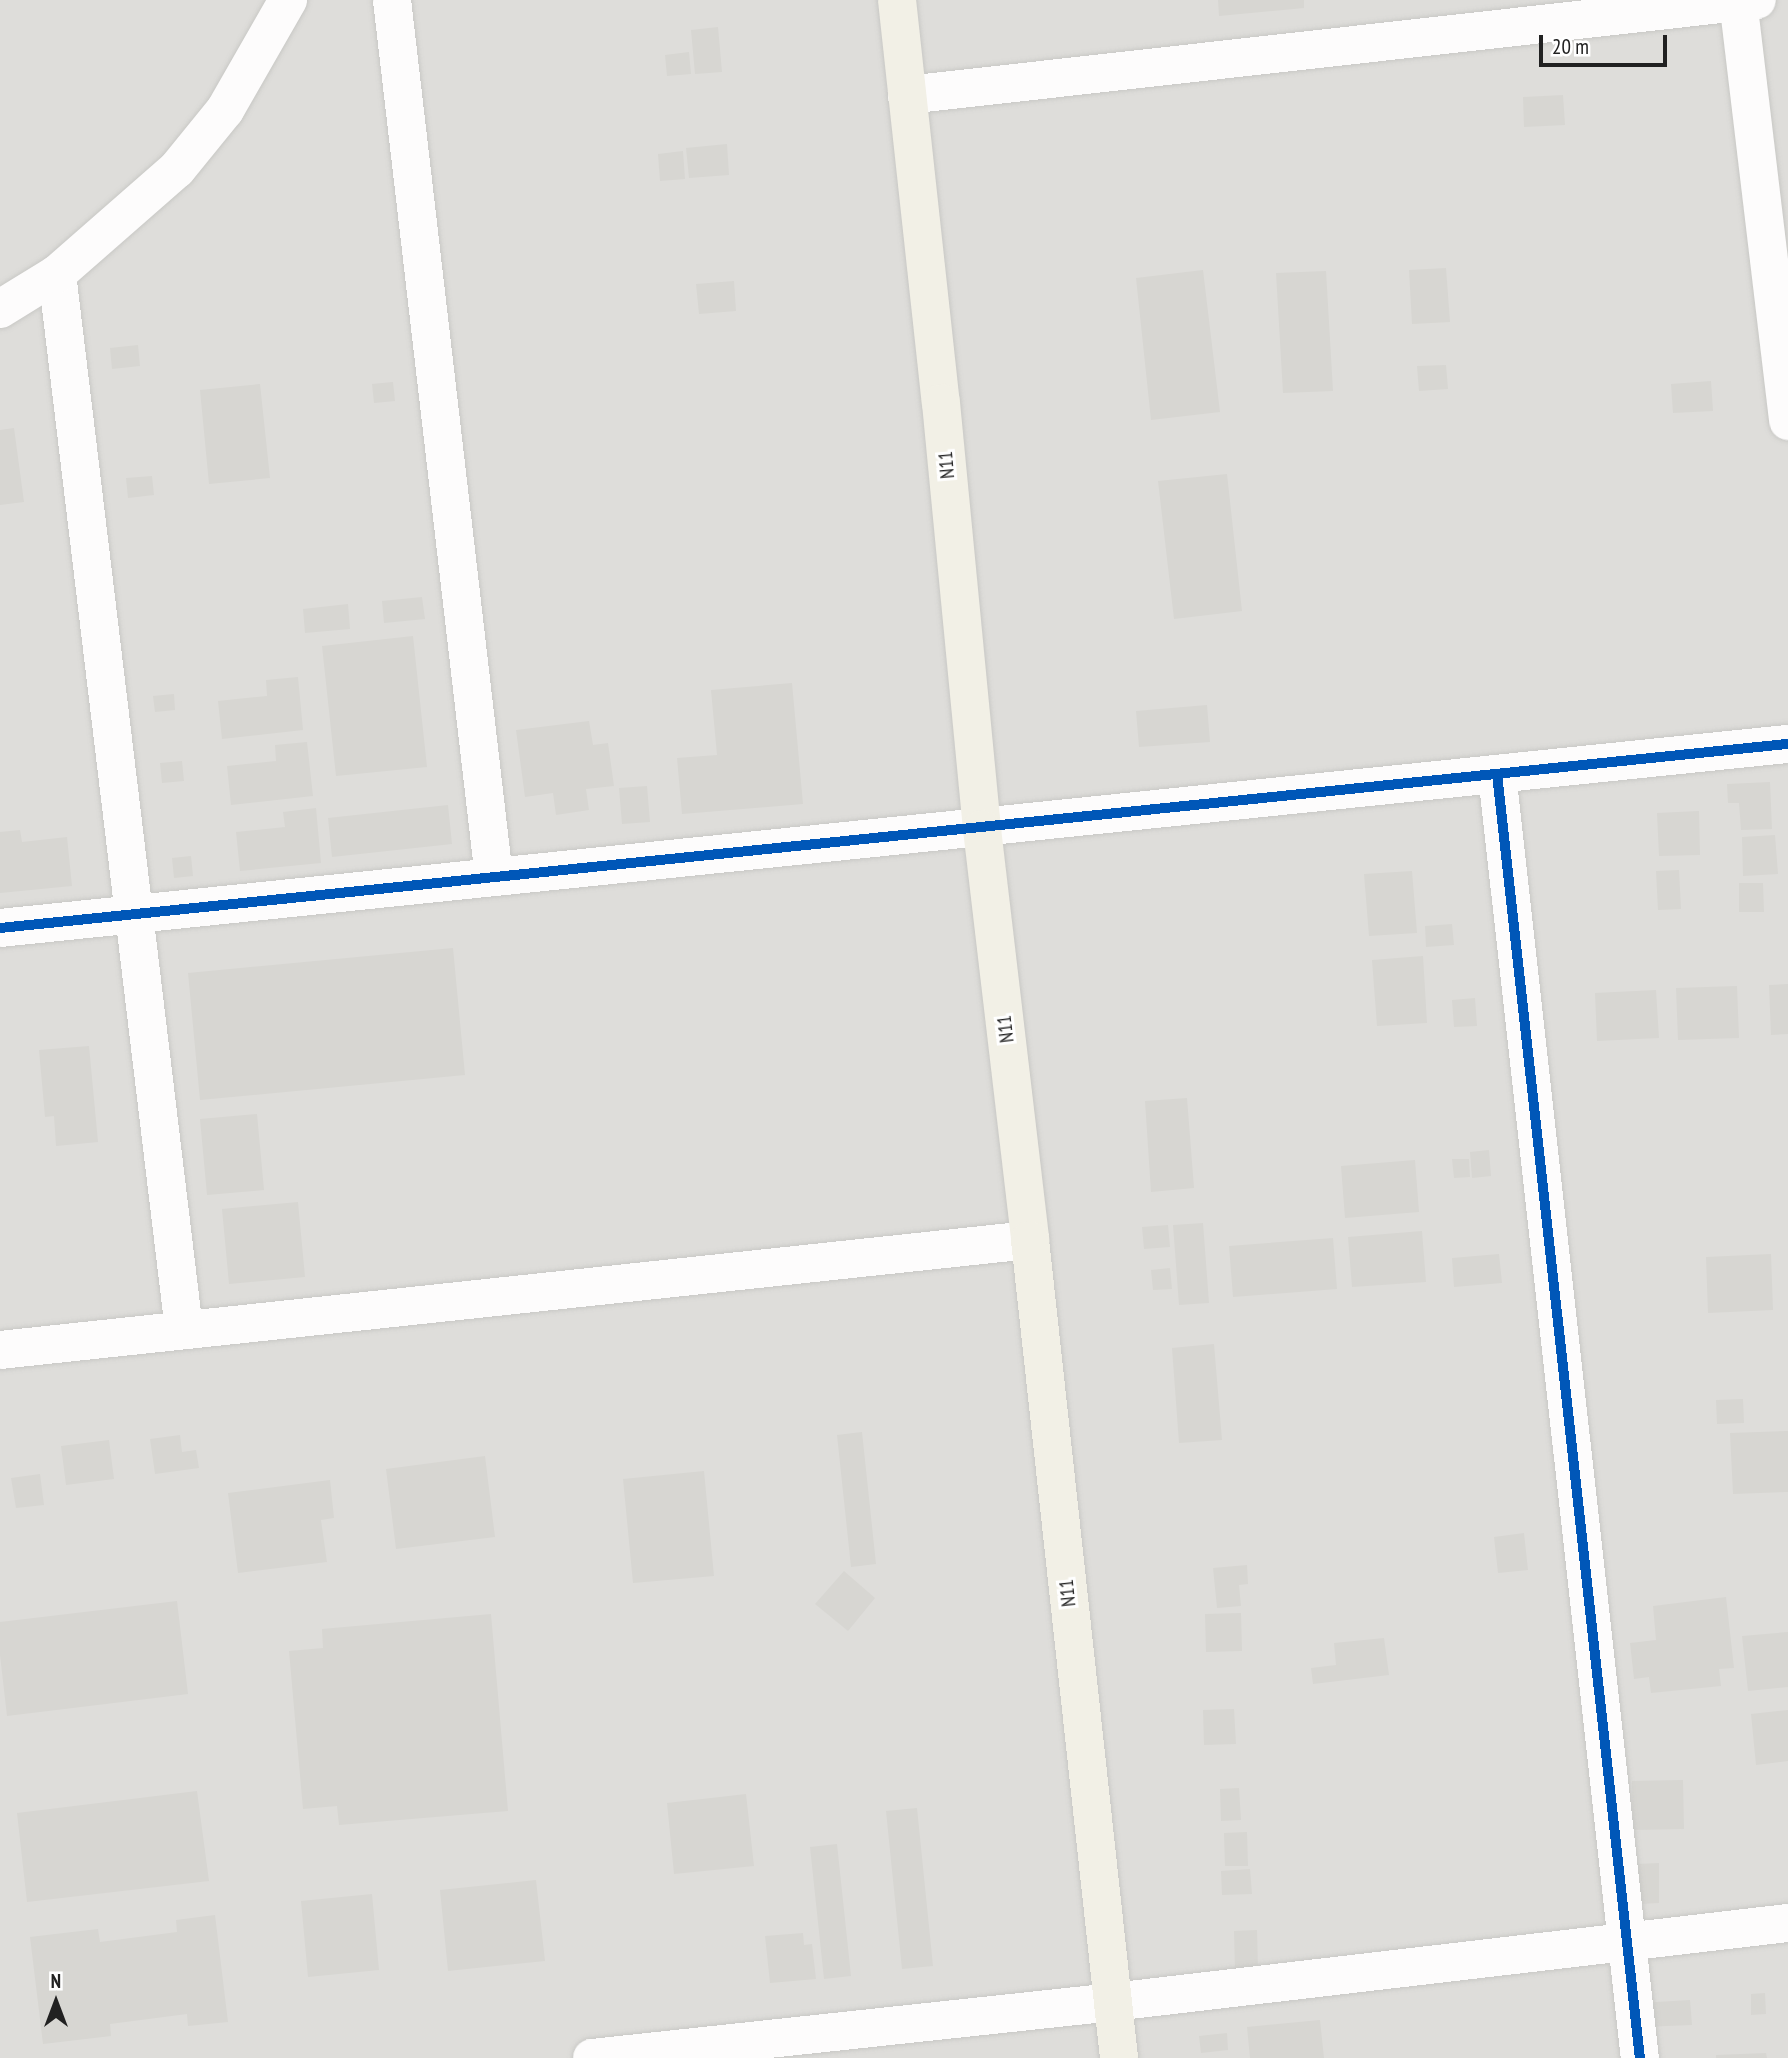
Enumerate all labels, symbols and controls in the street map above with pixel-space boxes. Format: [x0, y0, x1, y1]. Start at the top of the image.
scale bar [1543, 21, 1671, 65]
text: 20 m [1552, 33, 1589, 60]
street label: N11 [934, 450, 960, 480]
street label: N11 [993, 1014, 1019, 1044]
street label: N11 [1055, 1578, 1081, 1608]
north arrow [21, 1967, 91, 2037]
text: N [51, 1969, 61, 1993]

